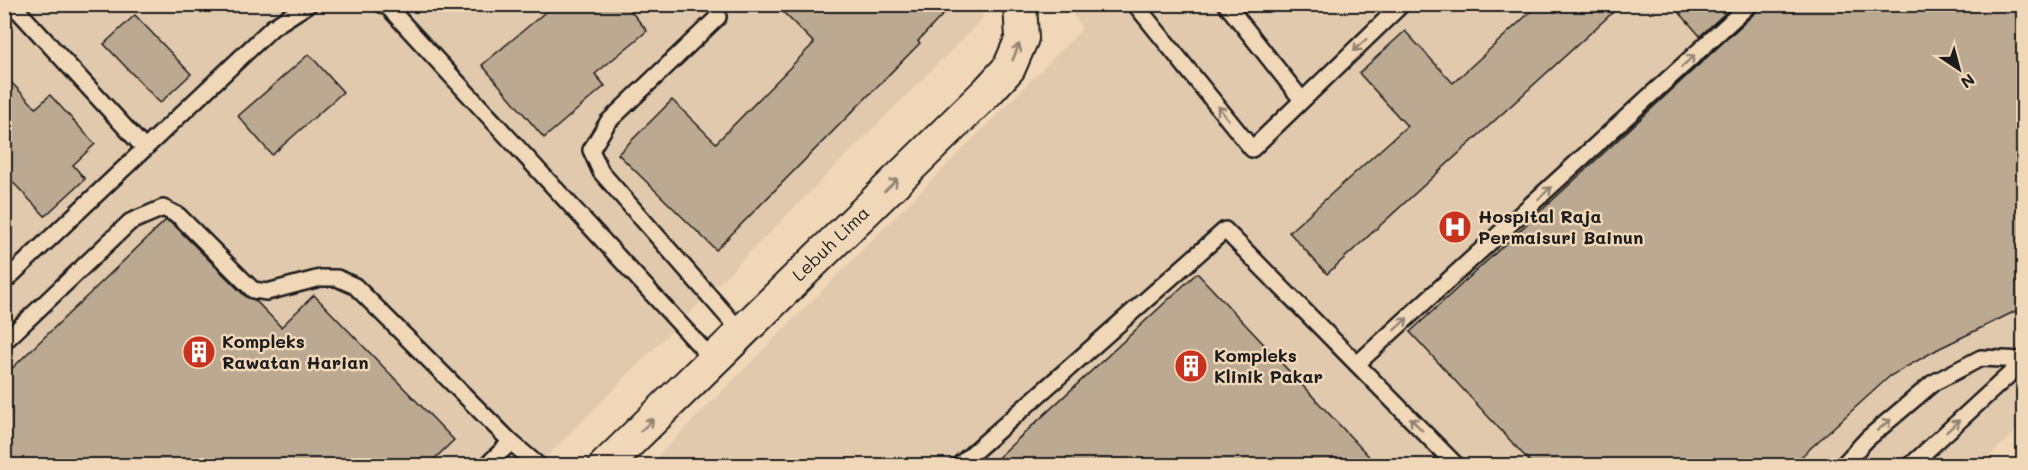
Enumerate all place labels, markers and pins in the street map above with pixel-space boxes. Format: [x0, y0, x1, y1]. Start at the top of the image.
place label: Hospital Raja Permaisuri Bainun [1478, 204, 1643, 249]
hospital icon: Hospital Raja Permaisuri Bainun [1437, 209, 1473, 245]
place label: Kompleks Rawatan Harian [222, 329, 369, 374]
building icon: Kompleks Rawatan Harian [181, 334, 217, 370]
place label: Kompleks Klinik Pakar [1214, 343, 1323, 388]
building icon: Kompleks Klinik Pakar [1173, 348, 1209, 384]

